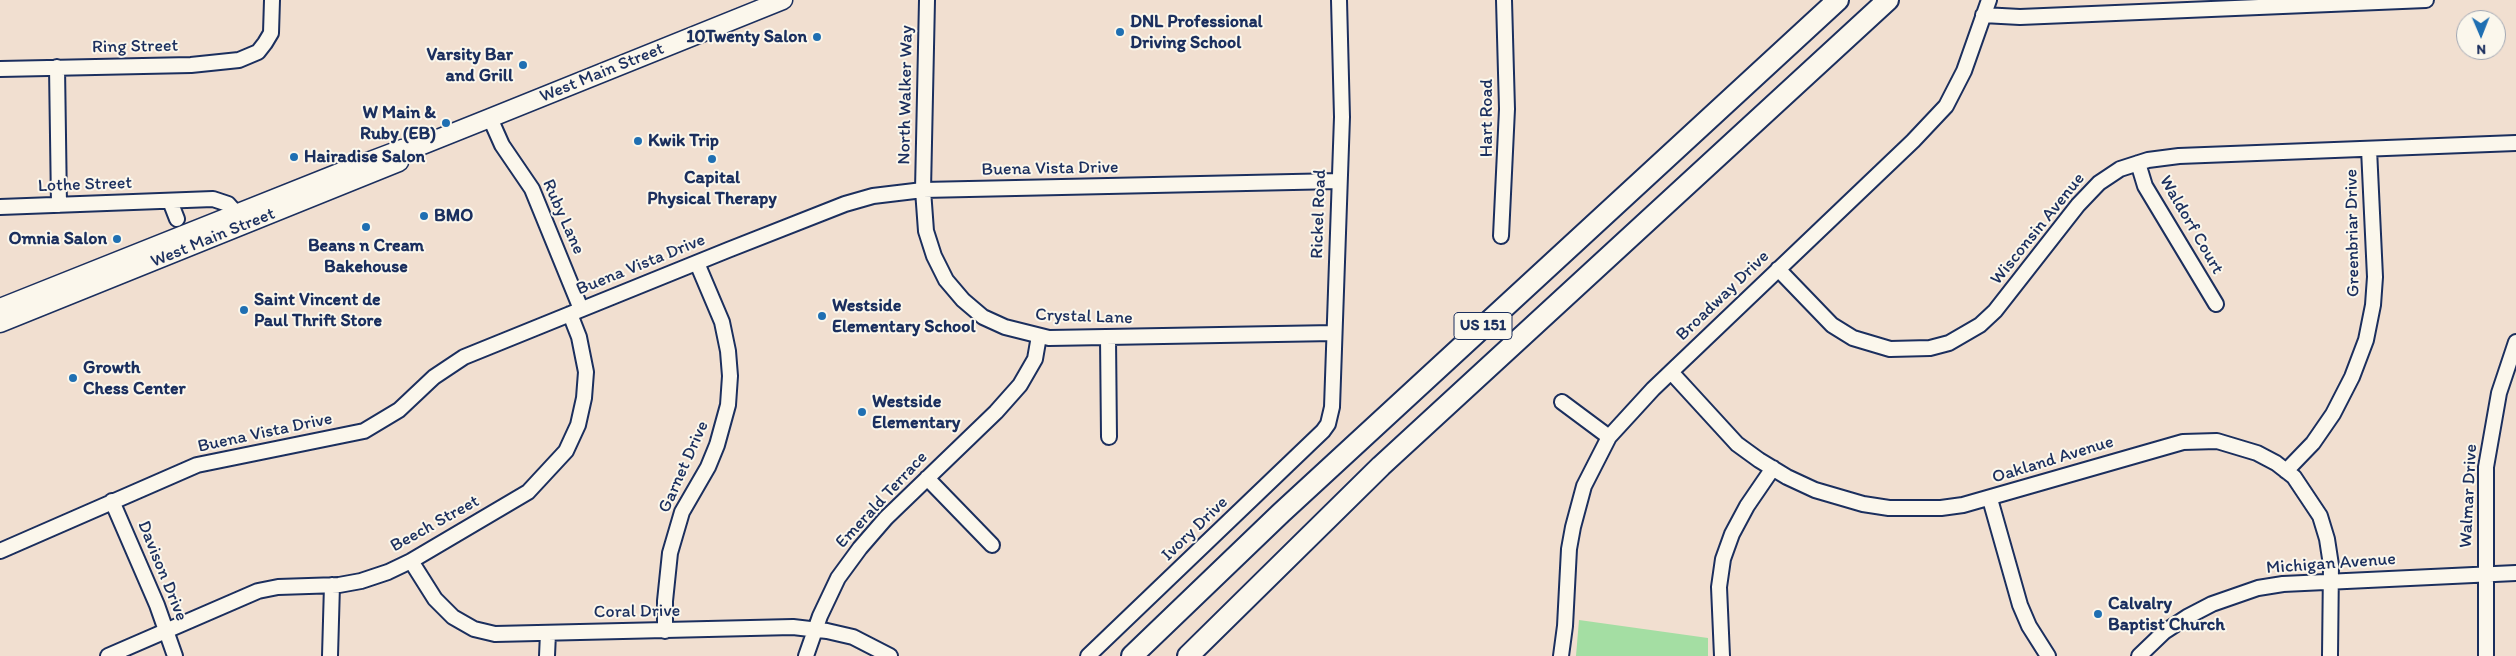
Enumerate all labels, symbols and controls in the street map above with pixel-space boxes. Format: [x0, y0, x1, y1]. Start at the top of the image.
north arrow [2456, 10, 2506, 60]
place label: DNL Professional Driving School [1130, 11, 1263, 54]
street label: North Walker Way [894, 25, 918, 165]
place label: 10Twenty Salon [686, 26, 807, 48]
marker: DNL Professional Driving School [1114, 26, 1126, 38]
marker: 10Twenty Salon [811, 31, 823, 43]
street label: Ring Street [92, 35, 178, 59]
street label: West Main Street [537, 38, 667, 108]
text: N [2476, 41, 2486, 58]
place label: Varsity Bar and Grill [427, 44, 513, 86]
marker: Varsity Bar and Grill [517, 59, 529, 71]
street label: Hart Road [1476, 79, 1498, 157]
place label: W Main & Ruby (EB) [360, 102, 436, 144]
marker: W Main & Ruby (EB) [440, 117, 452, 129]
place label: Kwik Trip [648, 130, 719, 152]
marker: Kwik Trip [632, 135, 644, 147]
place label: Hairadise Salon [304, 146, 425, 168]
marker: Hairadise Salon [288, 151, 300, 163]
marker: Capital Physical Therapy [706, 153, 718, 165]
street label: Buena Vista Drive [981, 157, 1119, 181]
place label: Capital Physical Therapy [647, 167, 777, 210]
street label: Rickel Road [1307, 169, 1331, 259]
street label: Wisconsin Avenue [1986, 169, 2090, 289]
street label: Greenbriar Drive [2341, 169, 2365, 297]
street label: Waldorf Court [2154, 172, 2228, 278]
street label: Lothe Street [37, 173, 133, 197]
street label: Ruby Lane [537, 176, 589, 258]
street label: West Main Street [148, 203, 278, 273]
place label: BMO [434, 205, 473, 227]
marker: BMO [418, 210, 430, 222]
marker: Beans n Cream Bakehouse [360, 221, 372, 233]
place label: Omnia Salon [8, 228, 107, 250]
street label: Buena Vista Drive [573, 229, 709, 301]
marker: Omnia Salon [111, 233, 123, 245]
place label: Beans n Cream Bakehouse [308, 235, 424, 278]
street label: Broadway Drive [1672, 246, 1774, 346]
place label: Saint Vincent de Paul Thrift Store [254, 289, 382, 332]
place label: Westside Elementary School [832, 295, 976, 338]
marker: Saint Vincent de Paul Thrift Store [238, 304, 250, 316]
street label: Crystal Lane [1035, 305, 1133, 329]
marker: Westside Elementary School [816, 310, 828, 322]
road number: US 151 [1454, 312, 1512, 340]
place label: Growth Chess Center [83, 357, 186, 399]
marker: Growth Chess Center [67, 372, 79, 384]
place label: Westside Elementary [872, 391, 960, 434]
marker: Westside Elementary [856, 406, 868, 418]
street label: Buena Vista Drive [196, 408, 334, 458]
street label: Garnet Drive [654, 418, 714, 516]
street label: Oakland Avenue [1990, 431, 2116, 489]
street label: Walmar Drive [2455, 443, 2483, 549]
street label: Emerald Terrace [831, 447, 933, 553]
street label: Beech Street [387, 491, 483, 557]
street label: Ivory Drive [1157, 492, 1233, 566]
street label: Davison Drive [132, 518, 192, 624]
street label: Michigan Avenue [2265, 549, 2397, 579]
place label: Calvalry Baptist Church [2108, 593, 2225, 636]
street label: Coral Drive [594, 600, 680, 624]
marker: Calvalry Baptist Church [2092, 608, 2104, 620]

